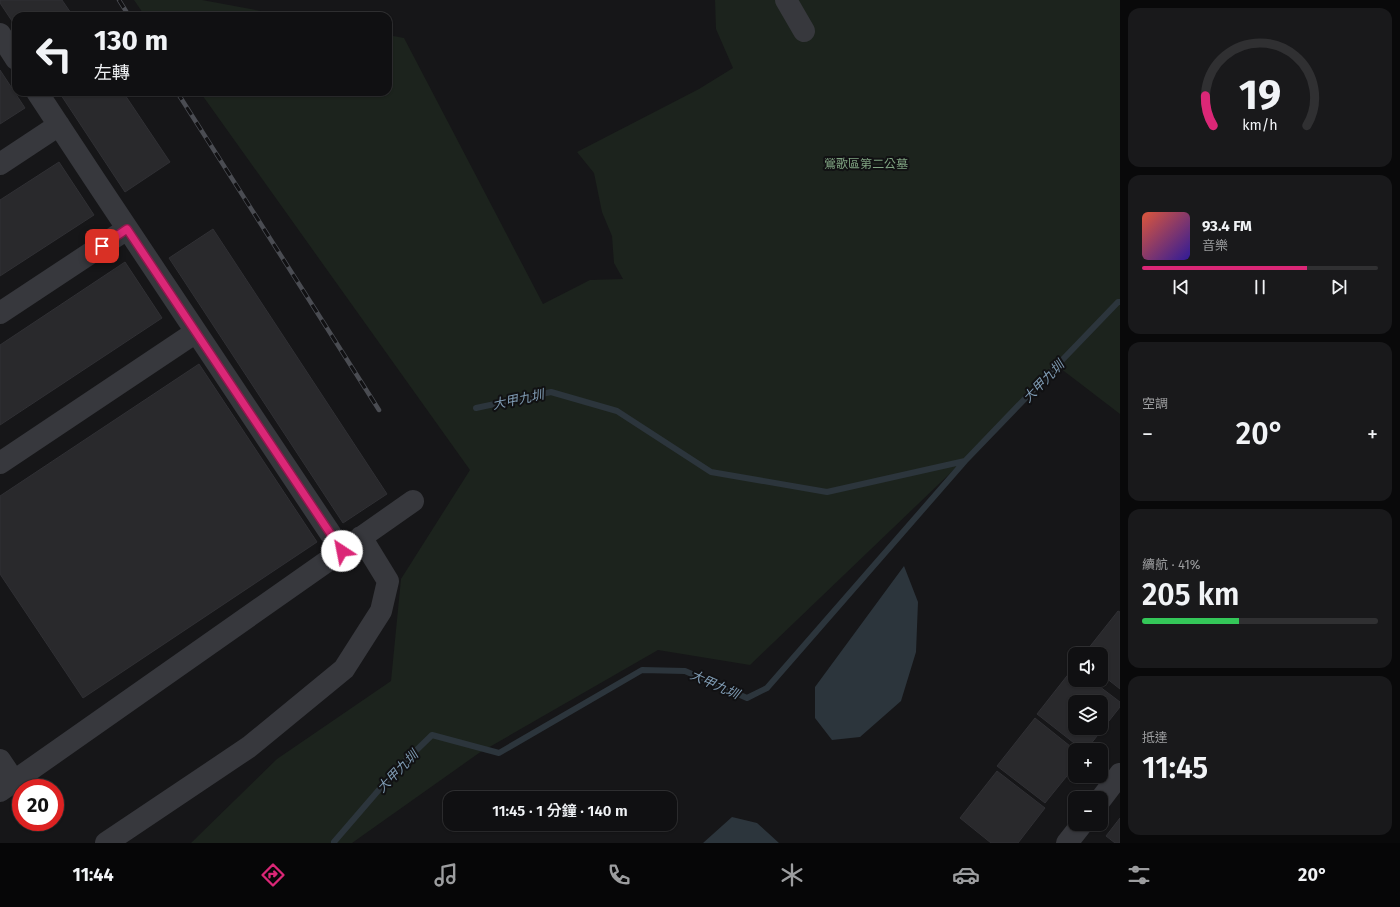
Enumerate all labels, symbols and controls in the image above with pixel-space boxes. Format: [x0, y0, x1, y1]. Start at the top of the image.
text: 130 m [94, 24, 168, 57]
icon: left [28, 28, 80, 80]
text: 左轉 [94, 62, 130, 84]
text: 19 [1239, 69, 1281, 119]
text: km/h [1242, 116, 1278, 133]
park label: 鶯歌區第二公墓 [824, 157, 908, 171]
text: 93.4 FM [1202, 217, 1252, 235]
pin [85, 229, 119, 263]
icon: arrive [91, 235, 113, 257]
text: 音樂 [1202, 238, 1228, 253]
icon: previous [1170, 276, 1192, 298]
icon: pause [1249, 276, 1271, 298]
icon: next [1328, 276, 1350, 298]
water label: 大甲九圳 [1020, 356, 1068, 405]
water label: 大甲九圳 [491, 386, 547, 412]
text: 空調 [1142, 396, 1168, 411]
text: 20° [1236, 416, 1284, 452]
text: − [1142, 421, 1153, 448]
text: + [1367, 421, 1378, 448]
position arrow [321, 530, 363, 572]
text: 續航 · 41% [1142, 557, 1201, 572]
text: 205 km [1142, 577, 1240, 613]
map controls [1068, 647, 1108, 831]
button: sound [1068, 647, 1108, 687]
water label: 大甲九圳 [688, 667, 743, 703]
button: layers [1068, 695, 1108, 735]
text: 抵達 [1142, 730, 1168, 745]
button: + [1068, 743, 1108, 783]
water label: 大甲九圳 [374, 746, 422, 795]
text: 11:45 [1142, 750, 1208, 786]
speed limit sign: 20 [12, 779, 64, 831]
button: − [1068, 791, 1108, 831]
text: 11:45 · 1 分鐘 · 140 m [492, 802, 628, 820]
icon: directions [259, 861, 287, 889]
icon: music [432, 861, 460, 889]
icon: phone [605, 861, 633, 889]
icon: climate [778, 861, 806, 889]
icon: car [952, 861, 980, 889]
icon: filters [1125, 861, 1153, 889]
text: 11:44 [73, 864, 114, 886]
text: 20° [1298, 864, 1327, 886]

